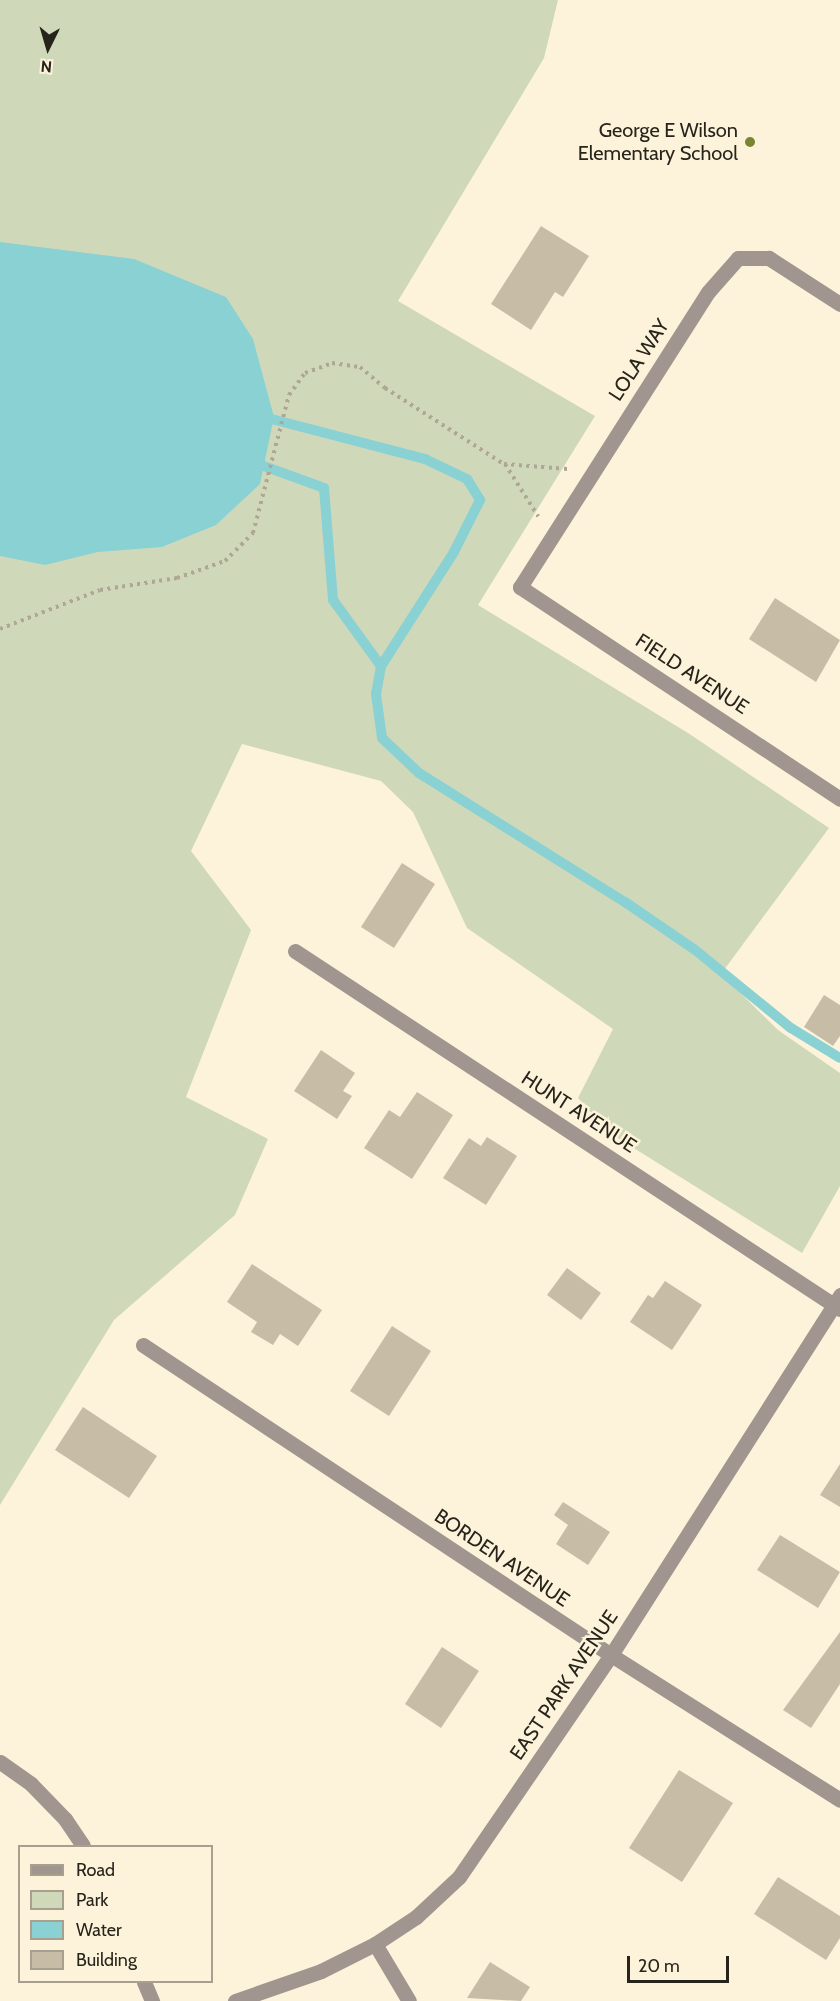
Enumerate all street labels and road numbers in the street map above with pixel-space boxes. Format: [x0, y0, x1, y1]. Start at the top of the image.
street label: LOLA WAY [604, 315, 674, 405]
street label: FIELD AVENUE [631, 629, 753, 719]
street label: HUNT AVENUE [517, 1066, 641, 1158]
street label: BORDEN AVENUE [430, 1504, 574, 1612]
street label: EAST PARK AVENUE [505, 1606, 623, 1764]

